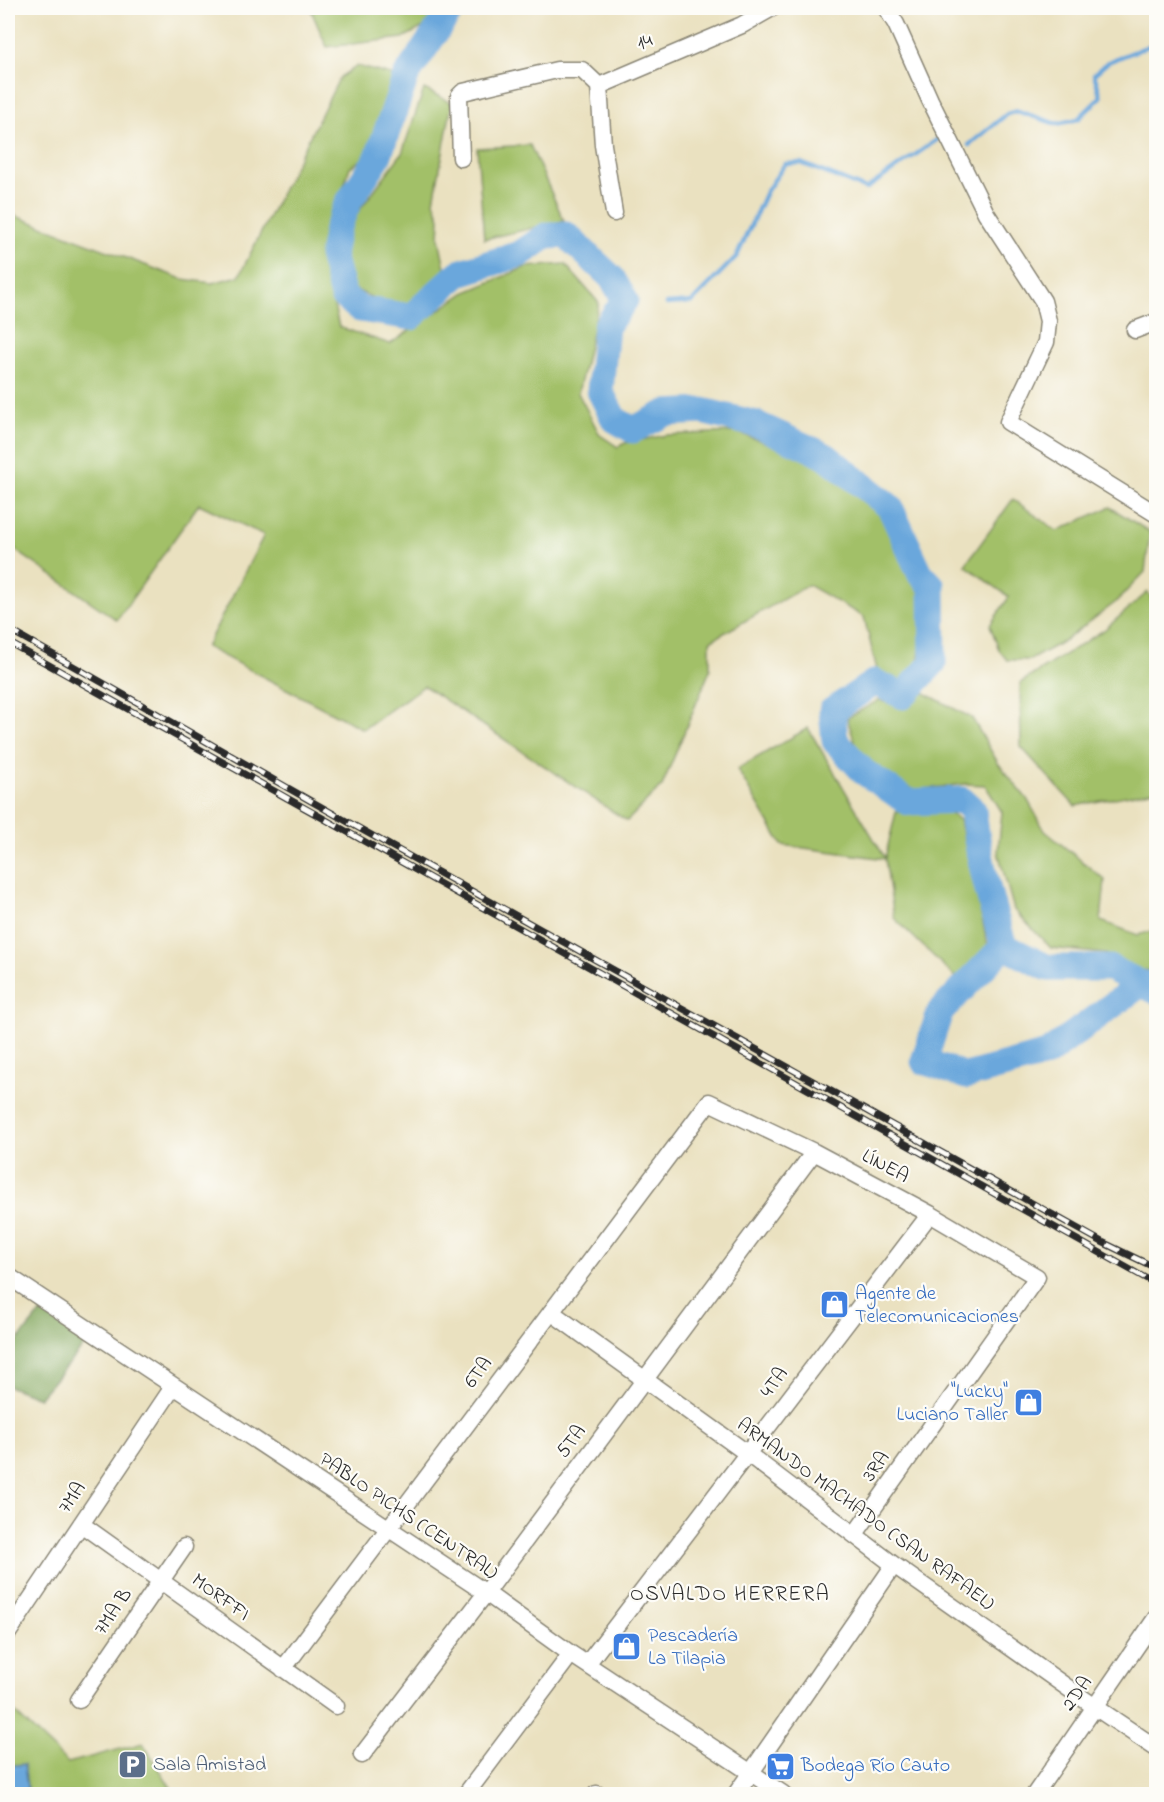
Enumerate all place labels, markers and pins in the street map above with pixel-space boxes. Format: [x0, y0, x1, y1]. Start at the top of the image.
place label: Agente de Telecomunicaciones [855, 1280, 1019, 1332]
shop icon: Agente de Telecomunicaciones [818, 1289, 850, 1321]
place label: "Lucky" Luciano Taller [897, 1378, 1009, 1430]
shop icon: "Lucky" Luciano Taller [1013, 1387, 1045, 1419]
place label: Pescadería La Tilapia [648, 1622, 738, 1674]
shop icon: Pescadería La Tilapia [611, 1631, 643, 1663]
parking icon: Sala Amistad [116, 1749, 148, 1781]
supermarket icon: Bodega Río Cauto [764, 1750, 796, 1782]
place label: Sala Amistad [153, 1751, 266, 1780]
place label: Bodega Río Cauto [800, 1752, 950, 1782]

